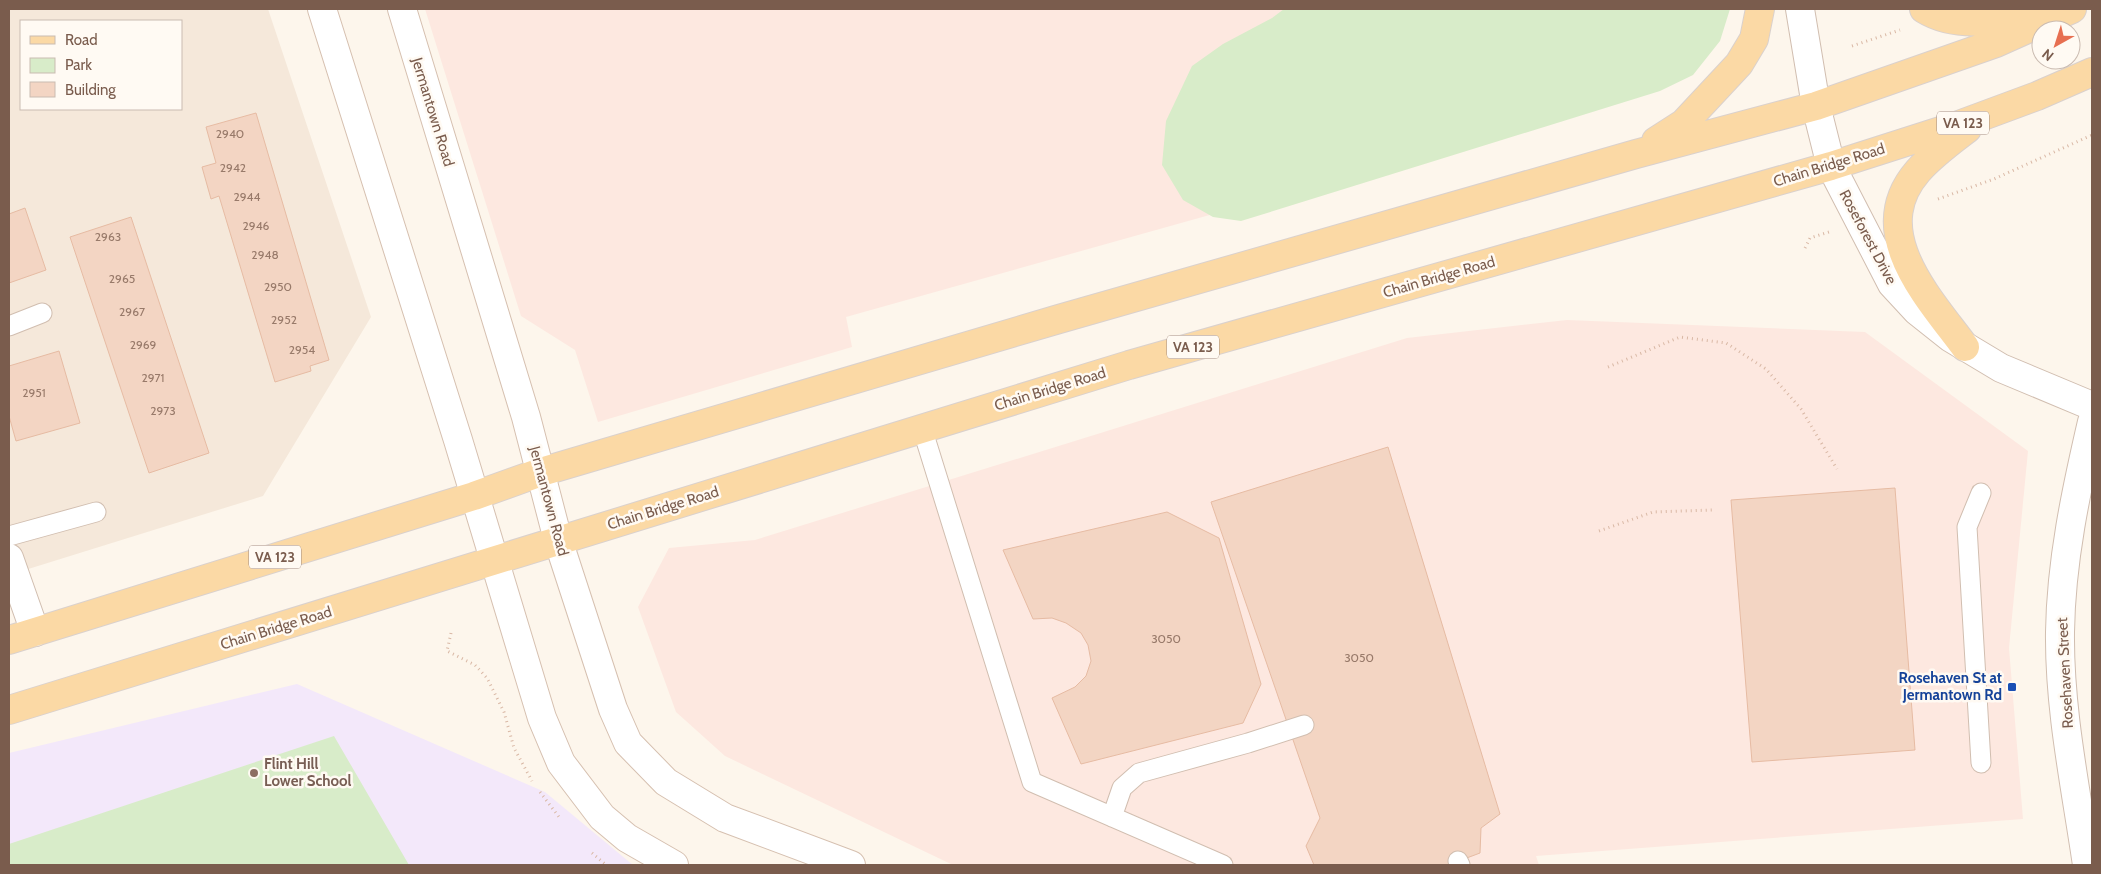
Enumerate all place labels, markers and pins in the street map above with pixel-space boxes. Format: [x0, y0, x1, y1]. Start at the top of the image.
place label: Rosehaven St at Jermantown Rd [1899, 669, 2002, 704]
marker: Rosehaven St at Jermantown Rd [2006, 681, 2018, 693]
place label: Flint Hill Lower School [264, 755, 352, 790]
marker: Flint Hill Lower School [248, 767, 260, 779]

